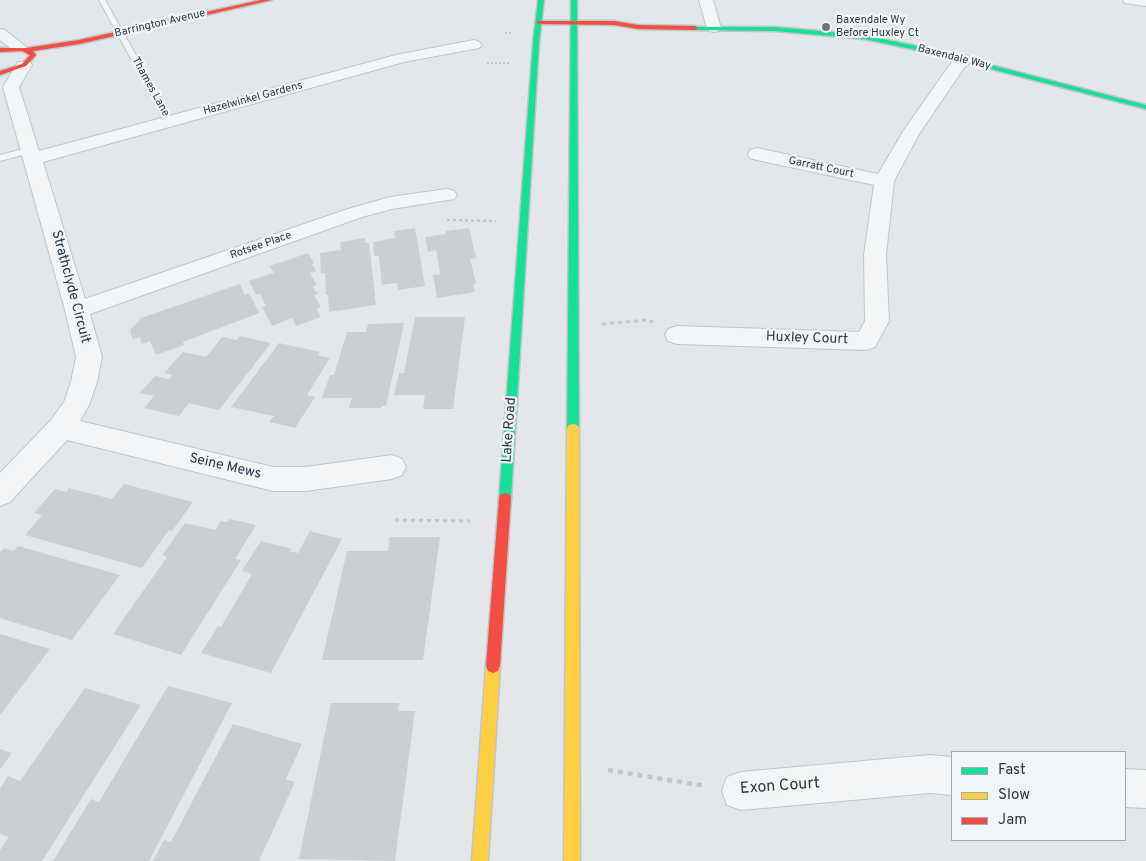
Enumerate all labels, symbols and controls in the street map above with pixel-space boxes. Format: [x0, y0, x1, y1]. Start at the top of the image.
street label: Barrington Avenue [113, 7, 207, 41]
place label: Baxendale Wy Before Huxley Ct [836, 14, 919, 40]
marker: Baxendale Wy Before Huxley Ct [820, 21, 832, 33]
street label: Baxendale Way [916, 43, 992, 73]
street label: Thames Lane [128, 55, 172, 119]
street label: Hazelwinkel Gardens [202, 79, 304, 119]
street label: Garratt Court [787, 155, 855, 181]
street label: Strathclyde Circuit [47, 229, 93, 345]
street label: Rotsee Place [229, 229, 293, 263]
street label: Huxley Court [765, 329, 849, 349]
street label: Lake Road [499, 397, 521, 463]
street label: Seine Mews [187, 451, 263, 483]
legend [951, 751, 1126, 841]
text: Fast [998, 761, 1026, 780]
street label: Exon Court [739, 775, 821, 799]
text: Slow [998, 786, 1030, 805]
text: Jam [998, 811, 1027, 830]

